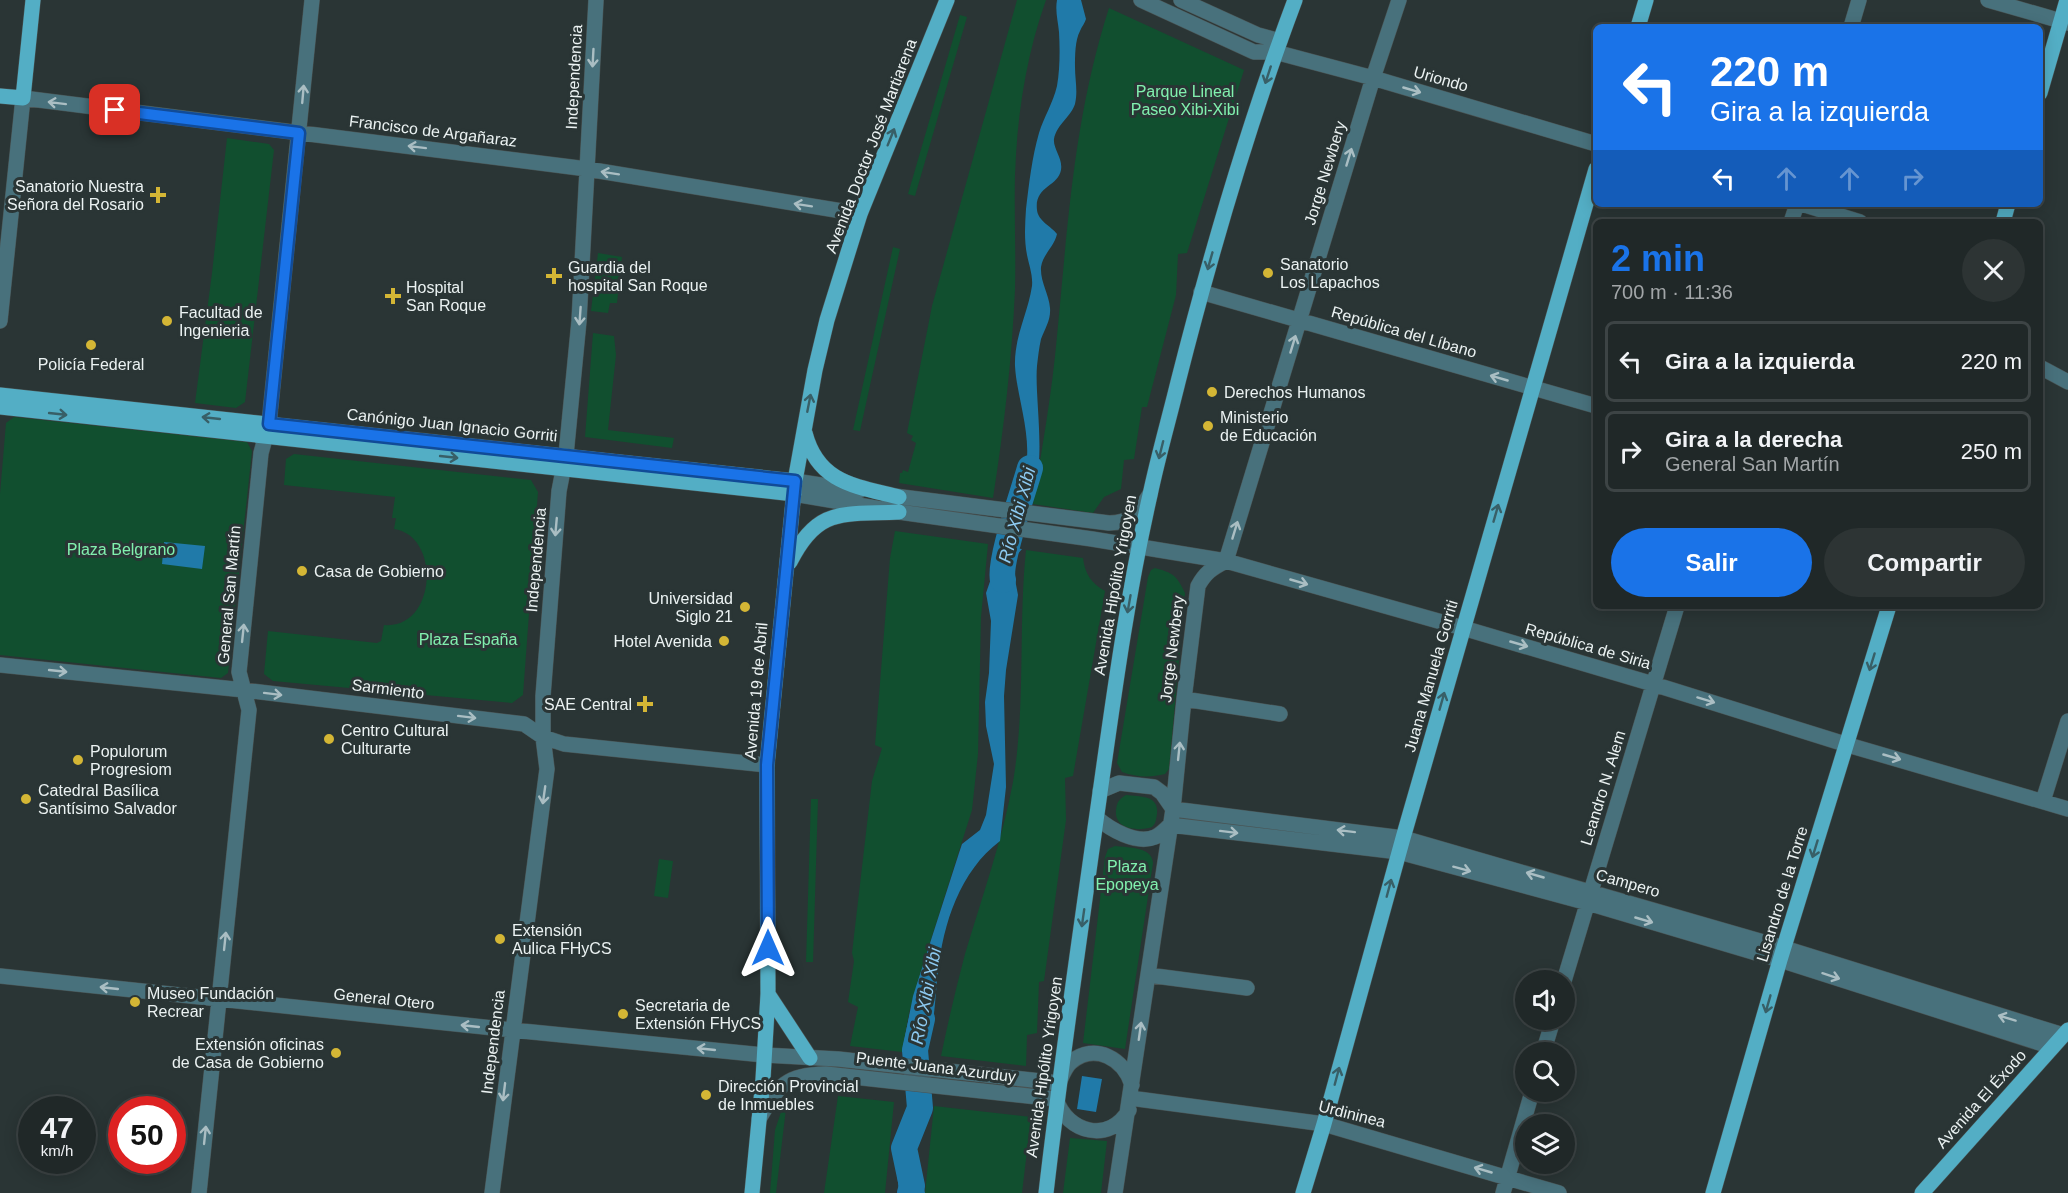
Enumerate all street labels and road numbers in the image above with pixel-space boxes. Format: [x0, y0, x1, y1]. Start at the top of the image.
street label: Independencia [563, 24, 585, 130]
street label: Avenida Doctor José Martiarena [822, 36, 920, 256]
street label: Uriondo [1412, 63, 1470, 95]
street label: Francisco de Argañaraz [348, 112, 518, 150]
street label: Jorge Newbery [1301, 119, 1349, 227]
street label: República del Líbano [1329, 303, 1479, 361]
street label: Canónigo Juan Ignacio Gorriti [346, 405, 558, 445]
street label: Avenida Hipólito Yrigoyen [1091, 494, 1139, 676]
street label: Independencia [523, 507, 549, 613]
street label: General San Martín [214, 525, 244, 665]
street label: Jorge Newbery [1157, 595, 1187, 703]
street label: Juana Manuela Gorriti [1401, 598, 1461, 754]
street label: República de Siria [1523, 620, 1653, 672]
street label: Avenida 19 de Abril [742, 622, 770, 760]
street label: Sarmiento [351, 676, 425, 702]
street label: Leandro N. Alem [1577, 729, 1629, 847]
street label: Lisandro de la Torre [1753, 824, 1811, 964]
street label: Campero [1594, 866, 1662, 900]
street label: Avenida Hipólito Yrigoyen [1023, 975, 1065, 1159]
street label: General Otero [333, 985, 435, 1013]
street label: Independencia [478, 989, 508, 1095]
street label: Avenida El Éxodo [1932, 1046, 2030, 1152]
street label: Puente Juana Azurduy [855, 1049, 1017, 1085]
street label: Urdininea [1317, 1097, 1387, 1131]

